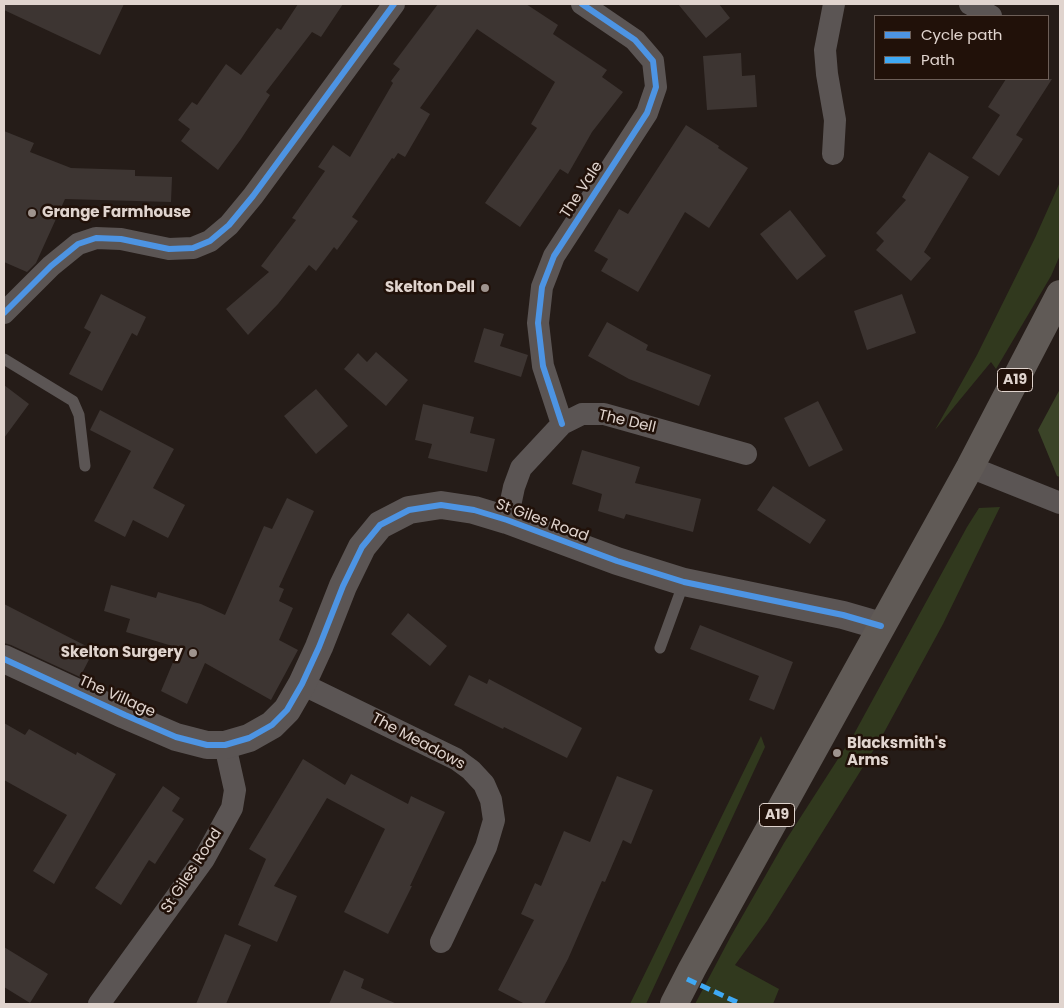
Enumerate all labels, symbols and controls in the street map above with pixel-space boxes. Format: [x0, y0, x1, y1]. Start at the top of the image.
legend [874, 15, 1049, 80]
text: Cycle path [921, 24, 1002, 45]
text: Path [921, 49, 955, 70]
street label: The Vale [557, 158, 607, 222]
place label: Grange Farmhouse [42, 204, 191, 222]
marker: Grange Farmhouse [26, 207, 38, 219]
place label: Skelton Dell [385, 279, 475, 297]
marker: Skelton Dell [479, 282, 491, 294]
road number: A19 [998, 368, 1032, 392]
street label: The Dell [597, 407, 657, 437]
street label: St Giles Road [493, 496, 591, 546]
place label: Skelton Surgery [61, 644, 183, 662]
marker: Skelton Surgery [187, 647, 199, 659]
street label: The Village [76, 672, 158, 722]
street label: The Meadows [368, 710, 468, 774]
place label: Blacksmith's Arms [847, 735, 946, 770]
marker: Blacksmith's Arms [831, 747, 843, 759]
road number: A19 [760, 804, 794, 826]
street label: St Giles Road [158, 825, 226, 917]

